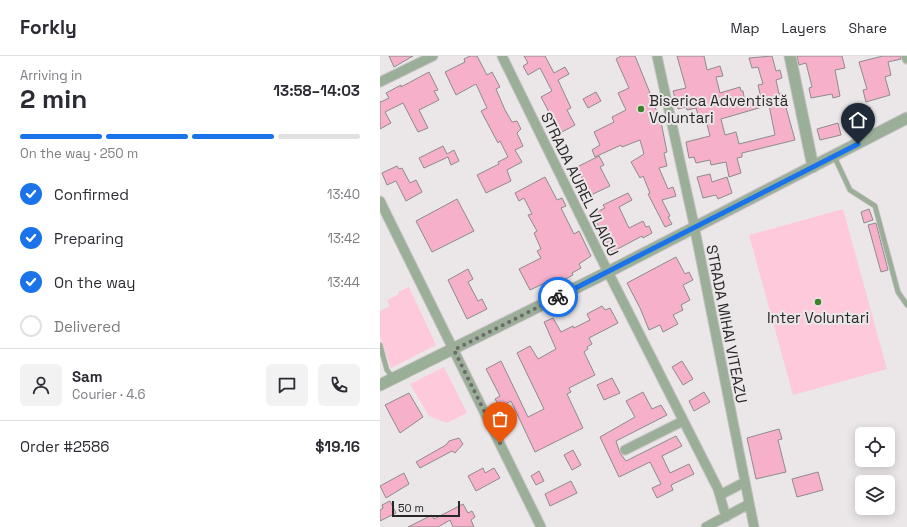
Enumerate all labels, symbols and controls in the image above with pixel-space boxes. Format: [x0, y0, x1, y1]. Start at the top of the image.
text: Forkly [20, 15, 77, 40]
text: Map [730, 19, 760, 37]
text: Layers [782, 19, 826, 37]
text: Share [848, 19, 887, 37]
text: Arriving in [20, 67, 82, 84]
text: 13:58–14:03 [273, 81, 360, 100]
text: 2 min [20, 82, 87, 116]
place label: Biserica Adventistă Voluntari [649, 91, 789, 127]
pin [841, 103, 875, 144]
marker: Biserica Adventistă Voluntari [636, 104, 646, 114]
street label: STRADA AUREL VLAICU [537, 109, 623, 259]
icon: home [847, 109, 869, 131]
text: On the way · 250 m [20, 145, 138, 162]
icon: check [20, 183, 42, 205]
text: Confirmed [54, 185, 129, 204]
text: 13:40 [327, 186, 360, 203]
icon: check [20, 227, 42, 249]
text: Preparing [54, 229, 124, 248]
text: 13:42 [327, 230, 360, 247]
street label: STRADA MIHAI VITEAZU [702, 243, 752, 405]
icon: check [20, 271, 42, 293]
text: On the way [54, 273, 135, 292]
text: 13:44 [327, 274, 360, 291]
courier [538, 277, 578, 317]
icon: bike [547, 286, 569, 308]
marker: Inter Voluntari [813, 297, 823, 307]
place label: Inter Voluntari [767, 308, 869, 327]
text: Delivered [54, 317, 121, 336]
button: person [20, 364, 62, 406]
button: chat [266, 364, 308, 406]
button: phone [318, 364, 360, 406]
text: Sam [72, 367, 103, 386]
text: Courier · 4.6 [72, 386, 145, 403]
pin [483, 402, 517, 443]
icon: bag [489, 408, 511, 430]
map controls [855, 427, 895, 515]
button: locate [855, 427, 895, 467]
text: Order #2586 [20, 437, 109, 456]
text: $19.16 [315, 437, 360, 456]
button: layers [855, 475, 895, 515]
scale bar [392, 499, 460, 518]
text: 50 m [398, 501, 424, 515]

